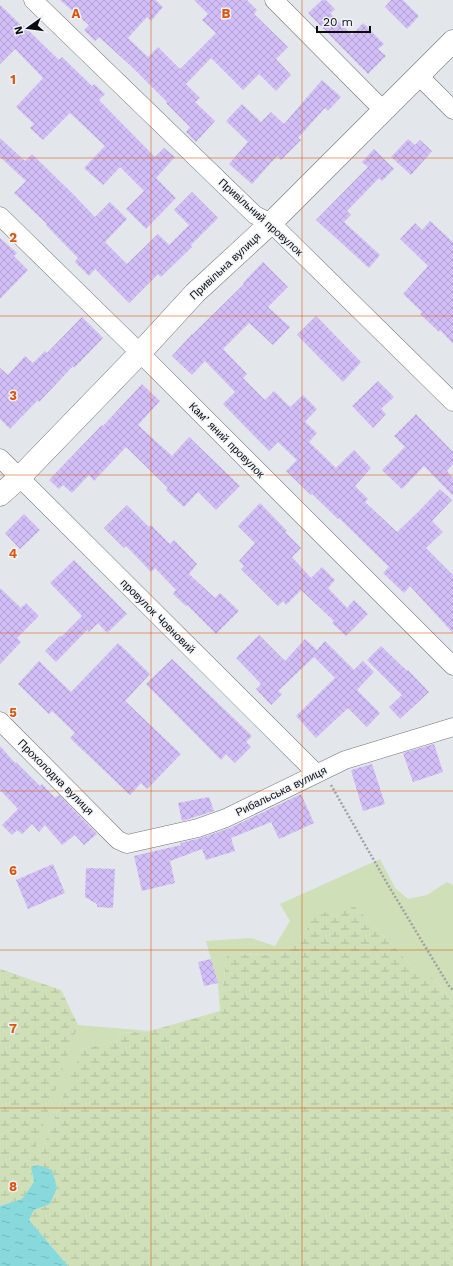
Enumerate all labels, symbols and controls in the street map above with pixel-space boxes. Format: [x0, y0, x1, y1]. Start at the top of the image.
text: A [72, 6, 81, 21]
text: B [222, 6, 231, 21]
north arrow [8, 8, 48, 48]
scale bar [317, 8, 370, 34]
text: 20 m [323, 15, 353, 29]
text: N [11, 25, 26, 36]
text: 1 [10, 72, 16, 87]
street label: Привільний провулок [216, 176, 306, 259]
text: 2 [9, 230, 17, 245]
street label: Привільна вулиця [187, 230, 264, 303]
text: 3 [9, 388, 17, 403]
street label: Камʼяний провулок [186, 400, 267, 481]
text: 4 [9, 546, 18, 561]
street label: провулок Човновий [118, 576, 198, 656]
text: 5 [9, 705, 17, 720]
street label: Прохолодна вулиця [15, 737, 96, 818]
street label: Рибальська вулиця [234, 764, 329, 819]
text: 6 [9, 863, 17, 878]
text: 7 [9, 1021, 17, 1036]
text: 8 [9, 1179, 17, 1194]

